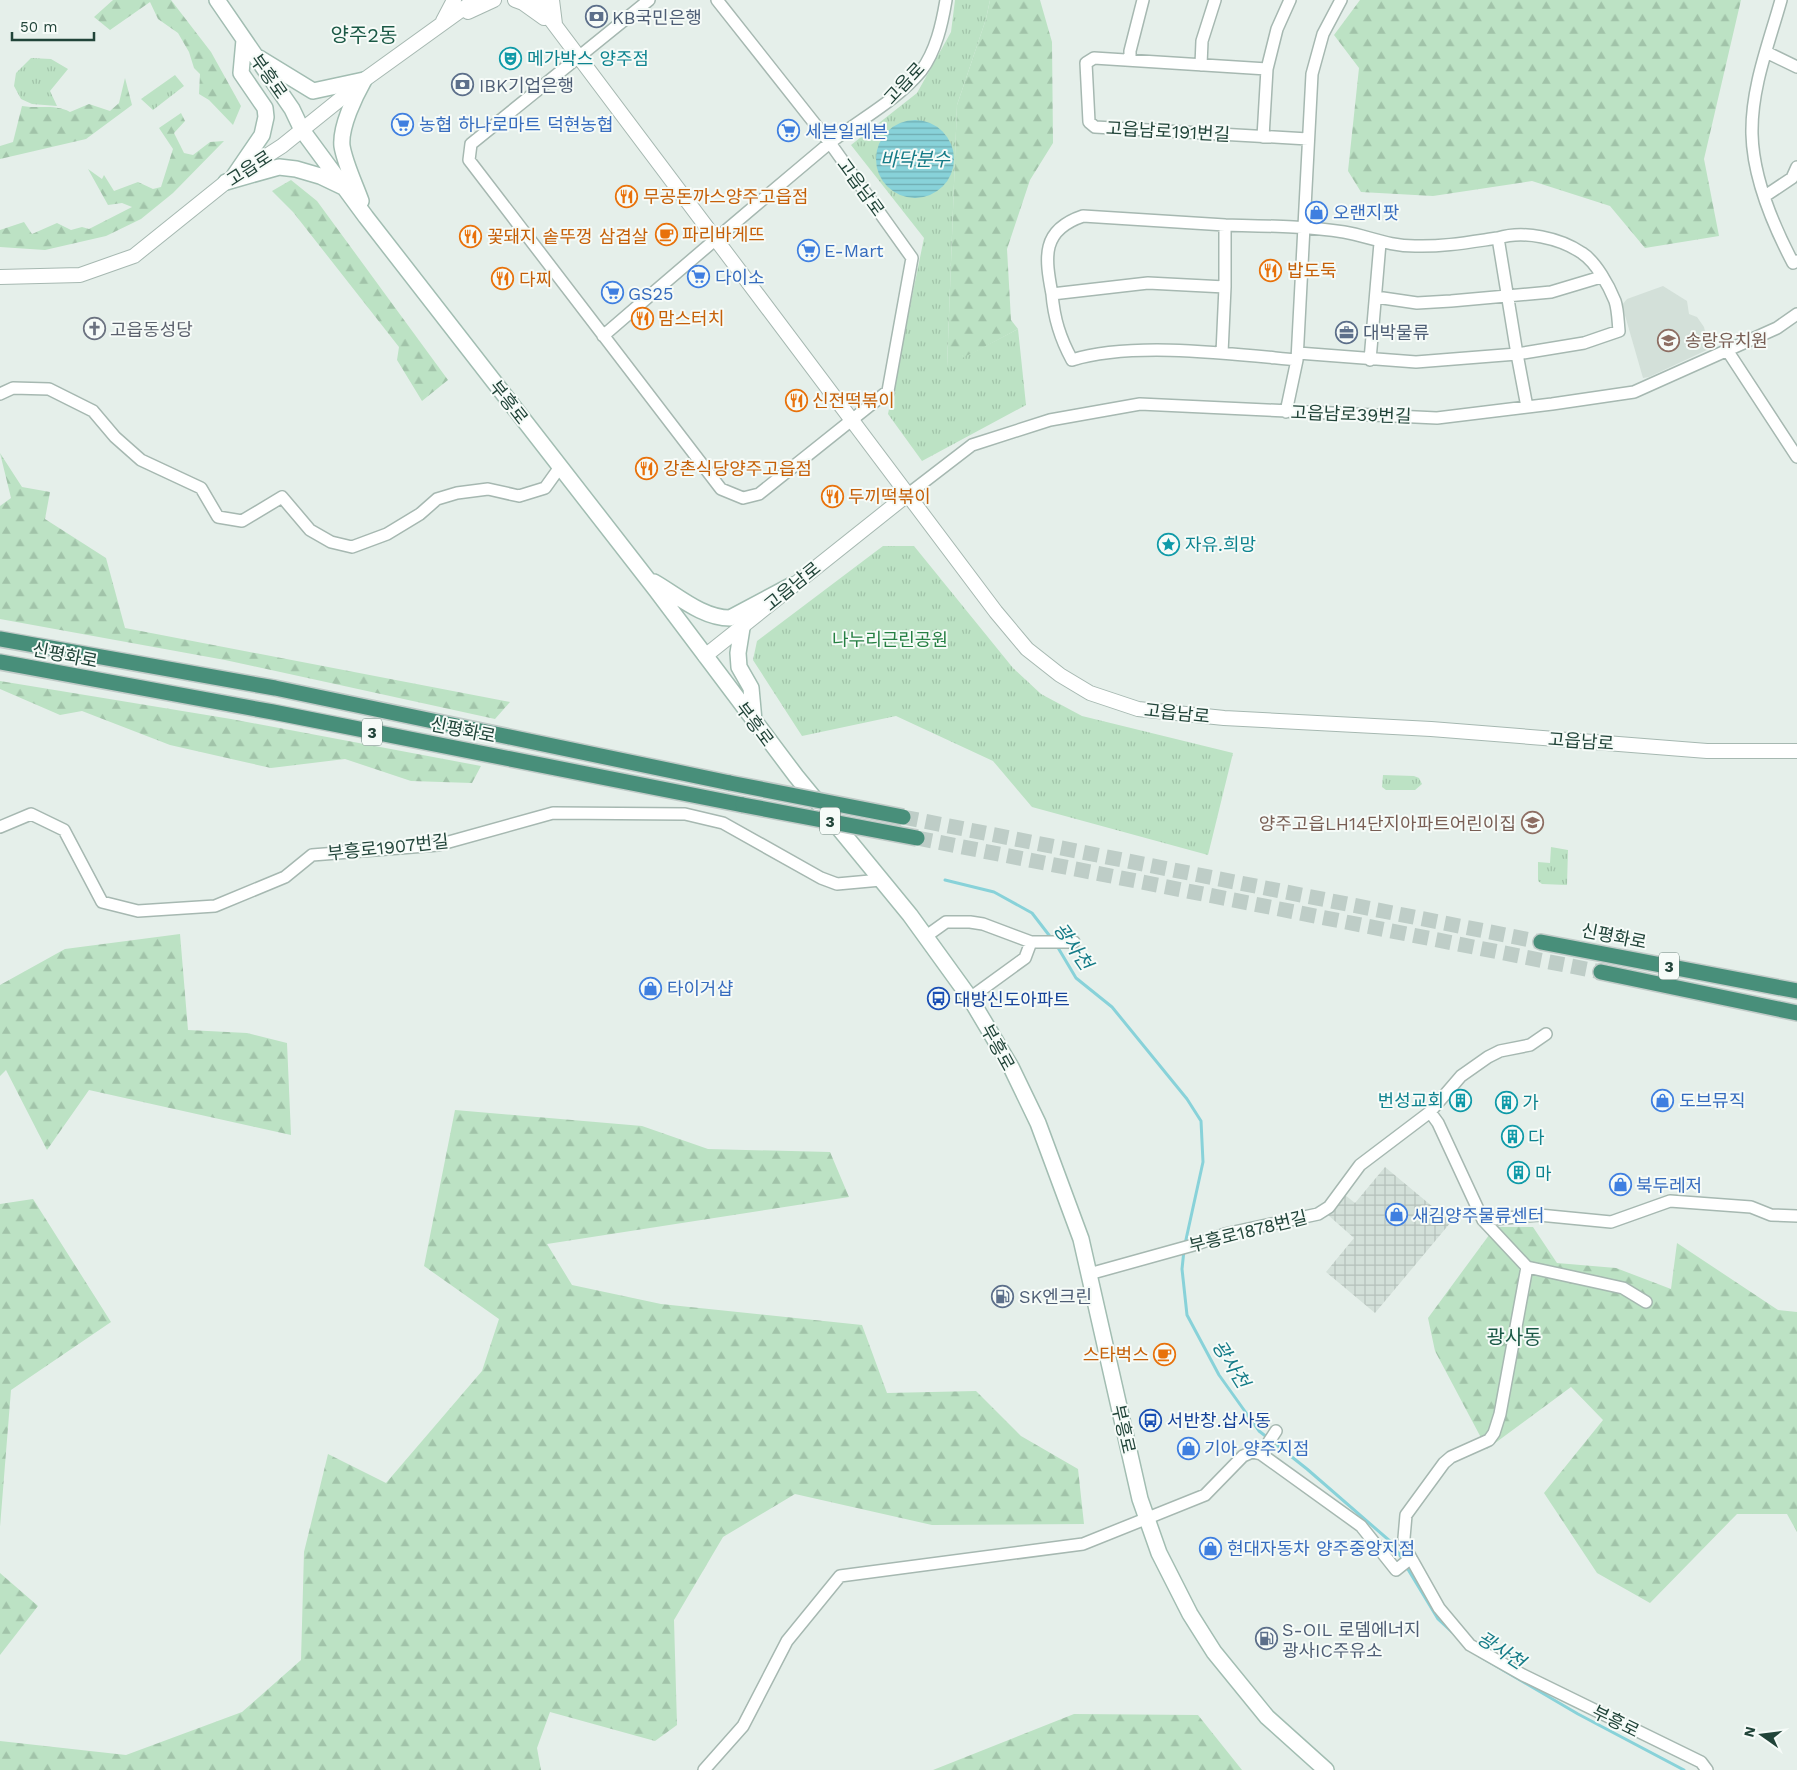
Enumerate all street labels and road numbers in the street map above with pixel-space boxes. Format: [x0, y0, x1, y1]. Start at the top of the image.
street label: 부흥로 [246, 50, 292, 102]
street label: 고읍로 [879, 58, 929, 108]
street label: 고읍남로191번길 [1105, 117, 1231, 145]
street label: 고읍로 [222, 146, 276, 190]
street label: 고읍남로 [833, 154, 889, 220]
street label: 부흥로 [485, 376, 533, 428]
street label: 고읍남로39번길 [1290, 401, 1412, 427]
street label: 고읍남로 [760, 557, 824, 615]
street label: 신평화로 [30, 638, 100, 672]
street label: 부흥로 [732, 698, 778, 750]
street label: 고읍남로 [1143, 699, 1211, 727]
street label: 신평화로 [428, 713, 498, 747]
road number: 3 [362, 719, 382, 746]
street label: 고읍남로 [1547, 728, 1615, 754]
road number: 3 [820, 808, 840, 834]
street label: 부흥로1907번길 [326, 830, 450, 864]
street label: 신평화로 [1579, 919, 1649, 953]
road number: 3 [1659, 952, 1679, 979]
street label: 부흥로 [977, 1020, 1019, 1074]
street label: 부흥로1878번길 [1187, 1206, 1309, 1256]
street label: 부흥로 [1108, 1402, 1140, 1456]
street label: 부흥로 [1589, 1701, 1643, 1741]

